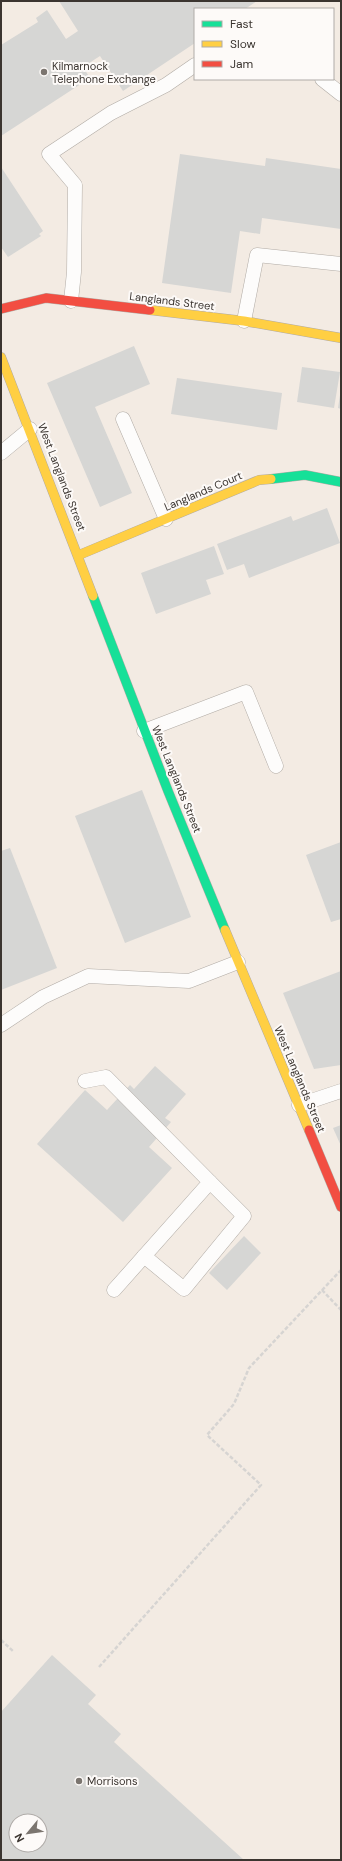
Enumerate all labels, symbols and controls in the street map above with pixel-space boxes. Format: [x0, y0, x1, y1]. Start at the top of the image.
legend [194, 8, 334, 80]
text: Fast [230, 16, 253, 32]
text: Slow [230, 36, 256, 52]
text: Jam [230, 56, 253, 72]
place label: Kilmarnock Telephone Exchange [52, 59, 156, 86]
marker: Kilmarnock Telephone Exchange [39, 67, 49, 77]
street label: Langlands Street [129, 289, 215, 313]
street label: West Langlands Street [35, 421, 89, 533]
street label: Langlands Court [162, 468, 244, 514]
street label: West Langlands Street [149, 723, 205, 835]
street label: West Langlands Street [271, 1024, 329, 1134]
place label: Morrisons [87, 1774, 137, 1788]
marker: Morrisons [74, 1776, 84, 1786]
north arrow [8, 1813, 48, 1853]
text: N [11, 1831, 27, 1845]

